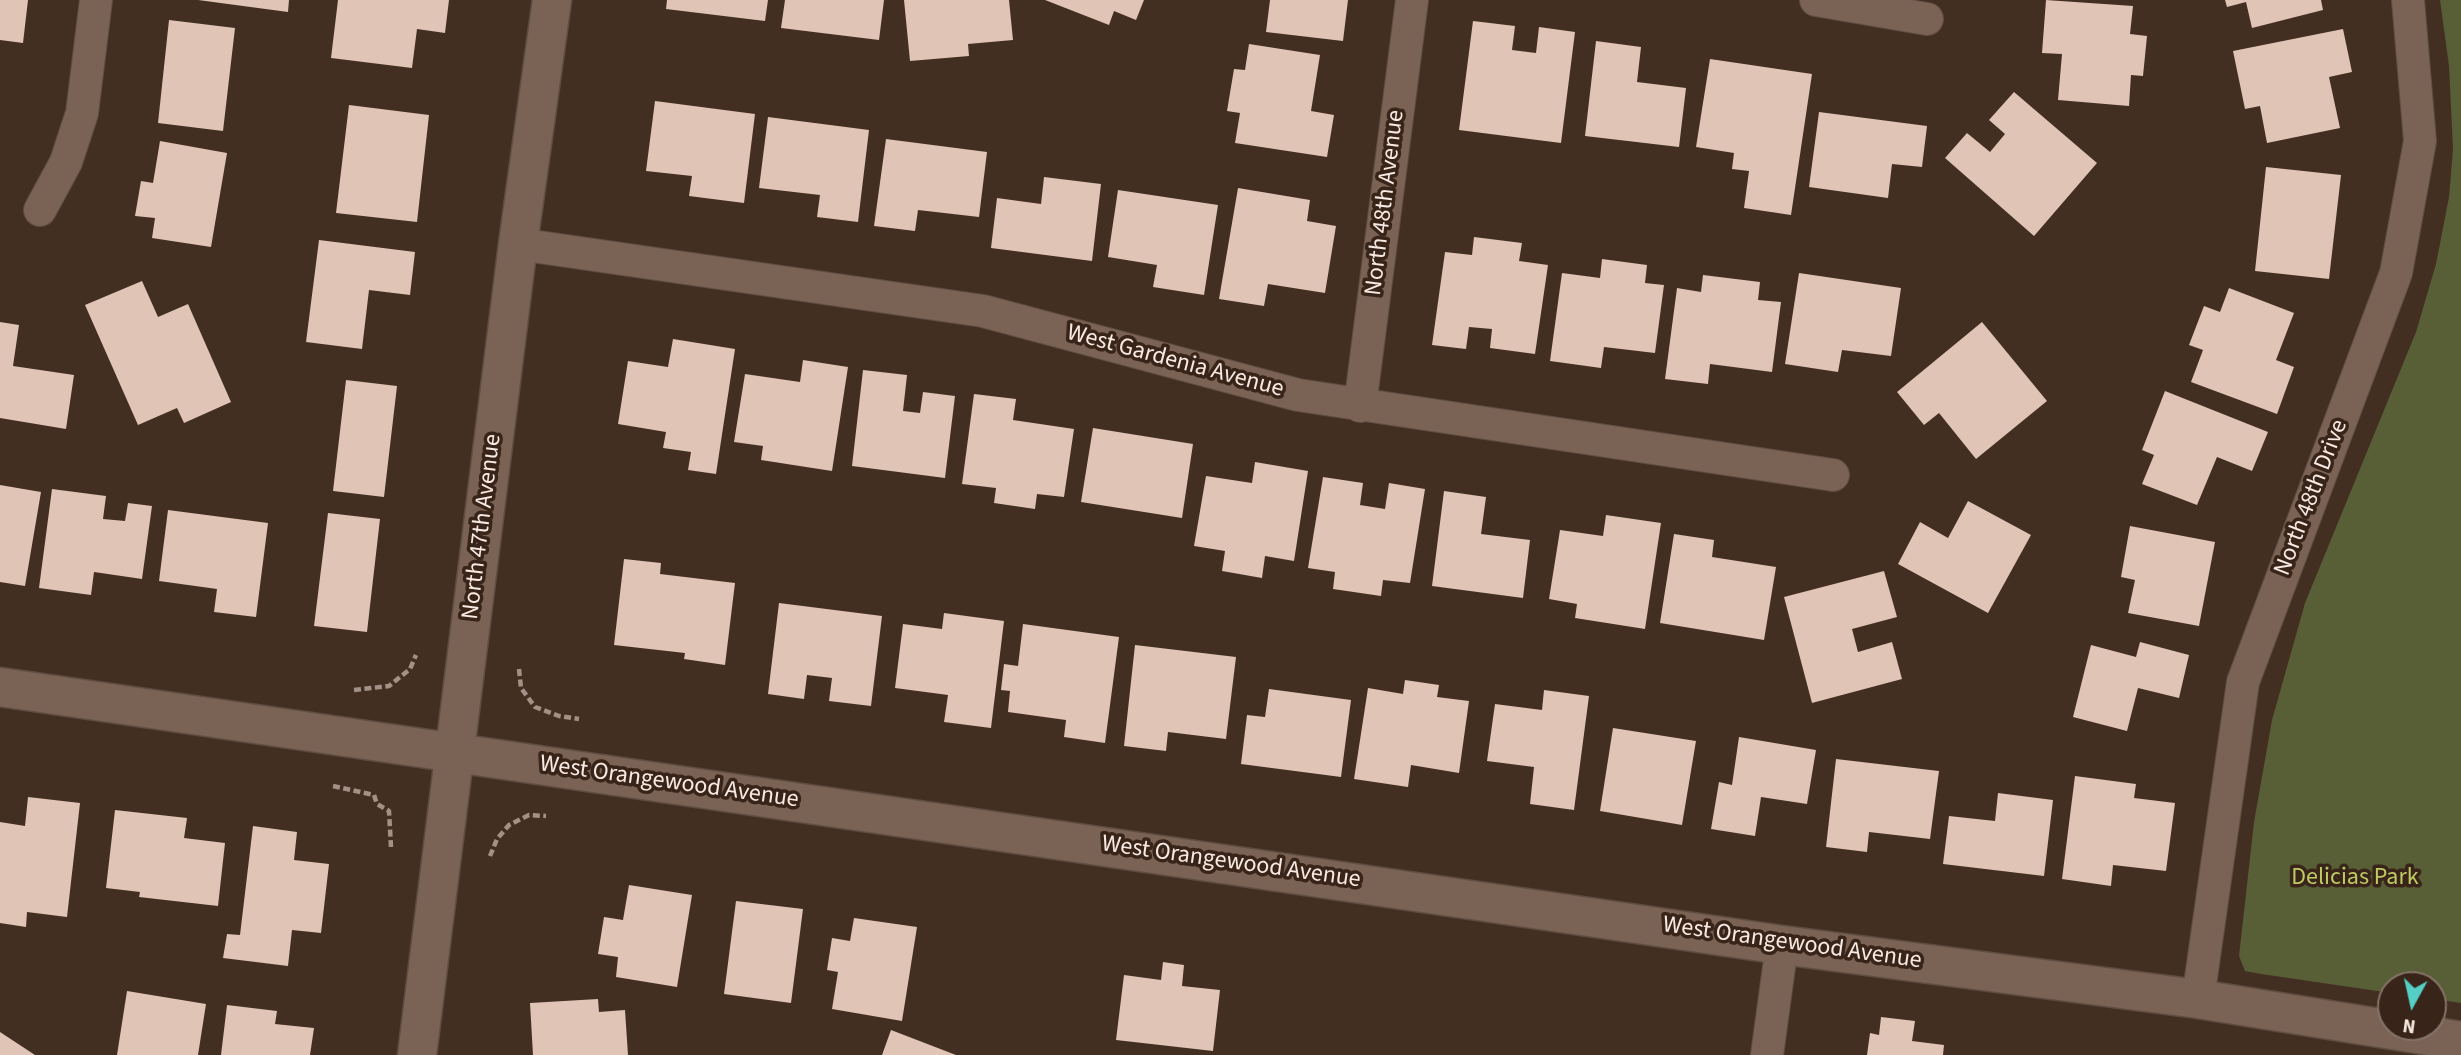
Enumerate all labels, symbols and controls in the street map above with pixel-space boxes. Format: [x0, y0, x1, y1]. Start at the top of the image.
street label: North 48th Avenue [1360, 109, 1412, 297]
street label: West Gardenia Avenue [1063, 319, 1287, 405]
street label: North 48th Drive [2269, 416, 2355, 580]
street label: North 47th Avenue [457, 433, 509, 621]
street label: West Orangewood Avenue [538, 751, 800, 815]
street label: West Orangewood Avenue [1100, 831, 1362, 895]
park label: Delicias Park [2291, 865, 2419, 893]
street label: West Orangewood Avenue [1661, 912, 1923, 976]
north arrow [2377, 971, 2447, 1041]
text: N [2401, 1011, 2417, 1040]

